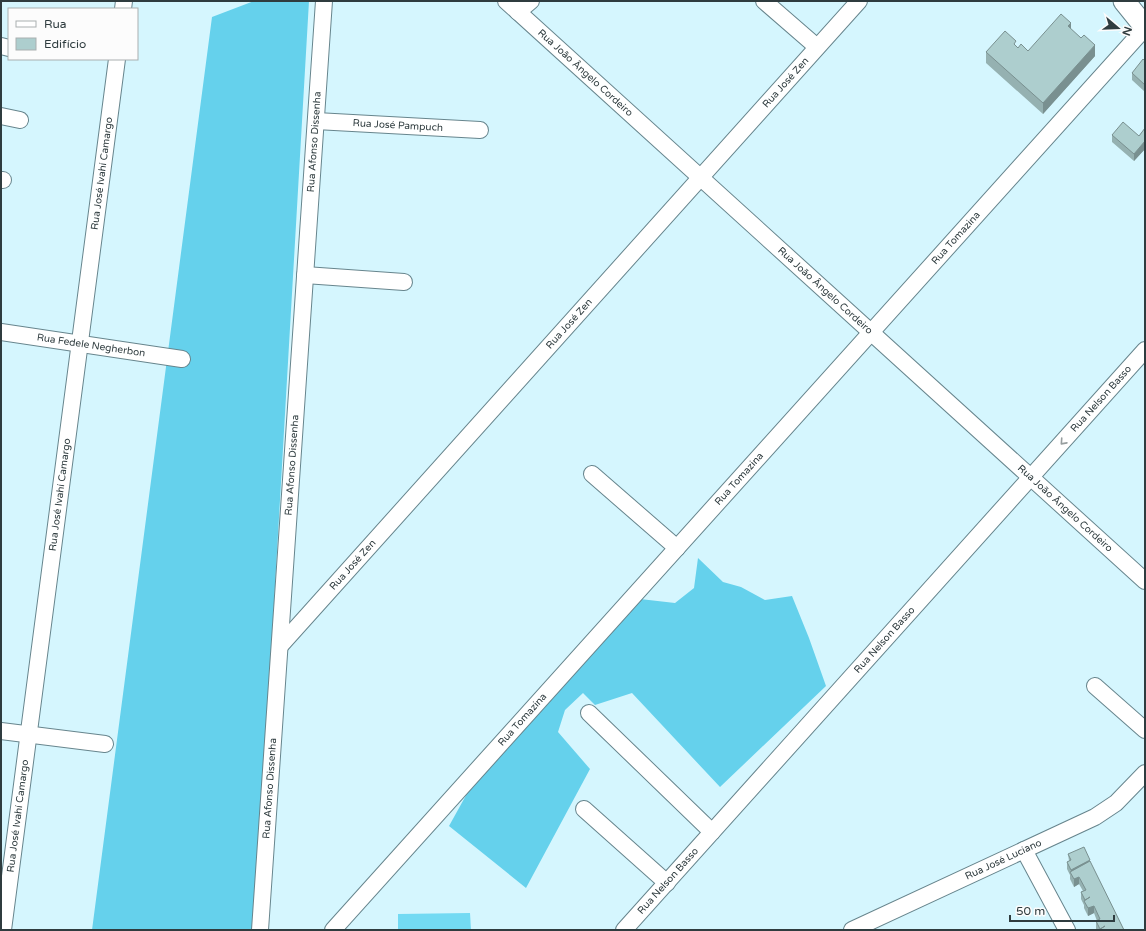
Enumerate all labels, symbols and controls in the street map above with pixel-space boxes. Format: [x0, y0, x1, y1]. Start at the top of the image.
legend [8, 8, 138, 60]
north arrow [1098, 8, 1138, 48]
text: Rua [44, 17, 67, 31]
text: N [1119, 25, 1135, 37]
street label: Rua João Ângelo Cordeiro [535, 27, 635, 119]
text: Edifício [44, 37, 86, 51]
street label: Rua José Zen [760, 55, 811, 110]
street label: Rua Afonso Dissenha [305, 91, 324, 193]
street label: Rua José Ivahí Camargo [89, 116, 115, 231]
street label: Rua José Pampuch [352, 117, 443, 134]
street label: Rua Tomazina [929, 209, 983, 267]
street label: Rua João Ângelo Cordeiro [775, 245, 875, 337]
street label: Rua José Zen [544, 296, 595, 351]
street label: Rua Fedele Negherbon [36, 331, 146, 359]
street label: Rua Nelson Basso [1068, 363, 1134, 435]
street label: Rua Afonso Dissenha [283, 414, 301, 516]
one-way arrow [1060, 437, 1067, 445]
street label: Rua José Ivahí Camargo [47, 438, 73, 552]
street label: Rua Tomazina [712, 450, 766, 508]
street label: Rua João Ângelo Cordeiro [1015, 462, 1115, 555]
street label: Rua José Zen [327, 537, 378, 593]
street label: Rua Nelson Basso [852, 604, 918, 676]
street label: Rua Tomazina [495, 691, 549, 749]
street label: Rua Afonso Dissenha [260, 738, 279, 839]
street label: Rua José Ivahí Camargo [5, 759, 31, 873]
street label: Rua José Luciano [963, 837, 1044, 882]
street label: Rua Nelson Basso [635, 845, 701, 917]
scale bar [1010, 897, 1114, 923]
text: 50 m [1016, 904, 1045, 918]

